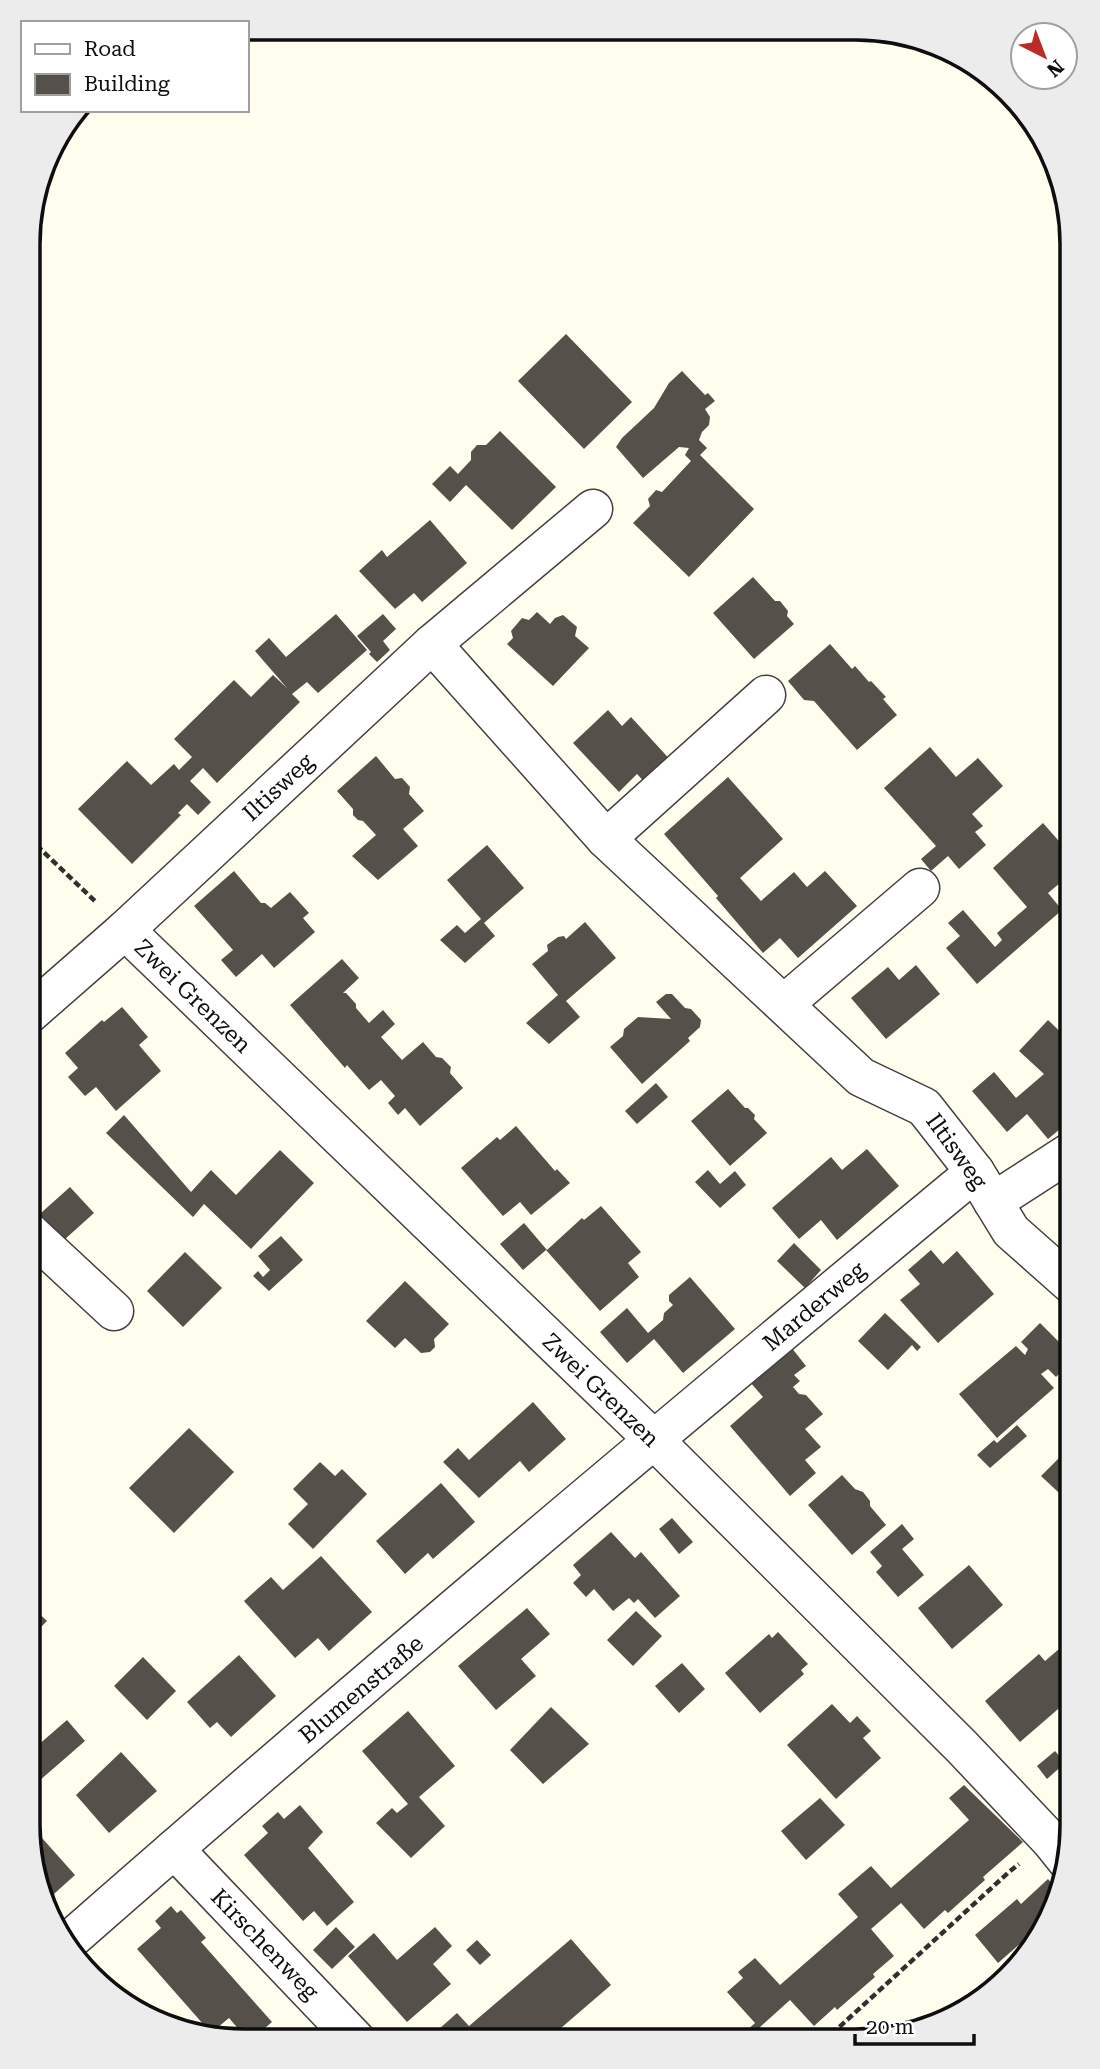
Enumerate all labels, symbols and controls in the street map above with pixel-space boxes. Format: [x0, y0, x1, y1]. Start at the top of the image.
legend [21, 21, 248, 112]
north arrow [1009, 21, 1079, 91]
text: Road [84, 37, 136, 61]
text: N [1042, 55, 1068, 82]
text: Building [84, 72, 170, 96]
street label: Iltisweg [237, 748, 319, 827]
street label: Zwei Grenzen [129, 934, 257, 1059]
street label: Iltisweg [920, 1108, 993, 1194]
street label: Marderweg [758, 1256, 871, 1357]
street label: Zwei Grenzen [537, 1328, 665, 1453]
street label: Blumenstraße [294, 1630, 429, 1749]
street label: Kirschenweg [205, 1883, 324, 2005]
scale bar [855, 2002, 974, 2046]
text: 20 m [866, 2015, 914, 2039]

